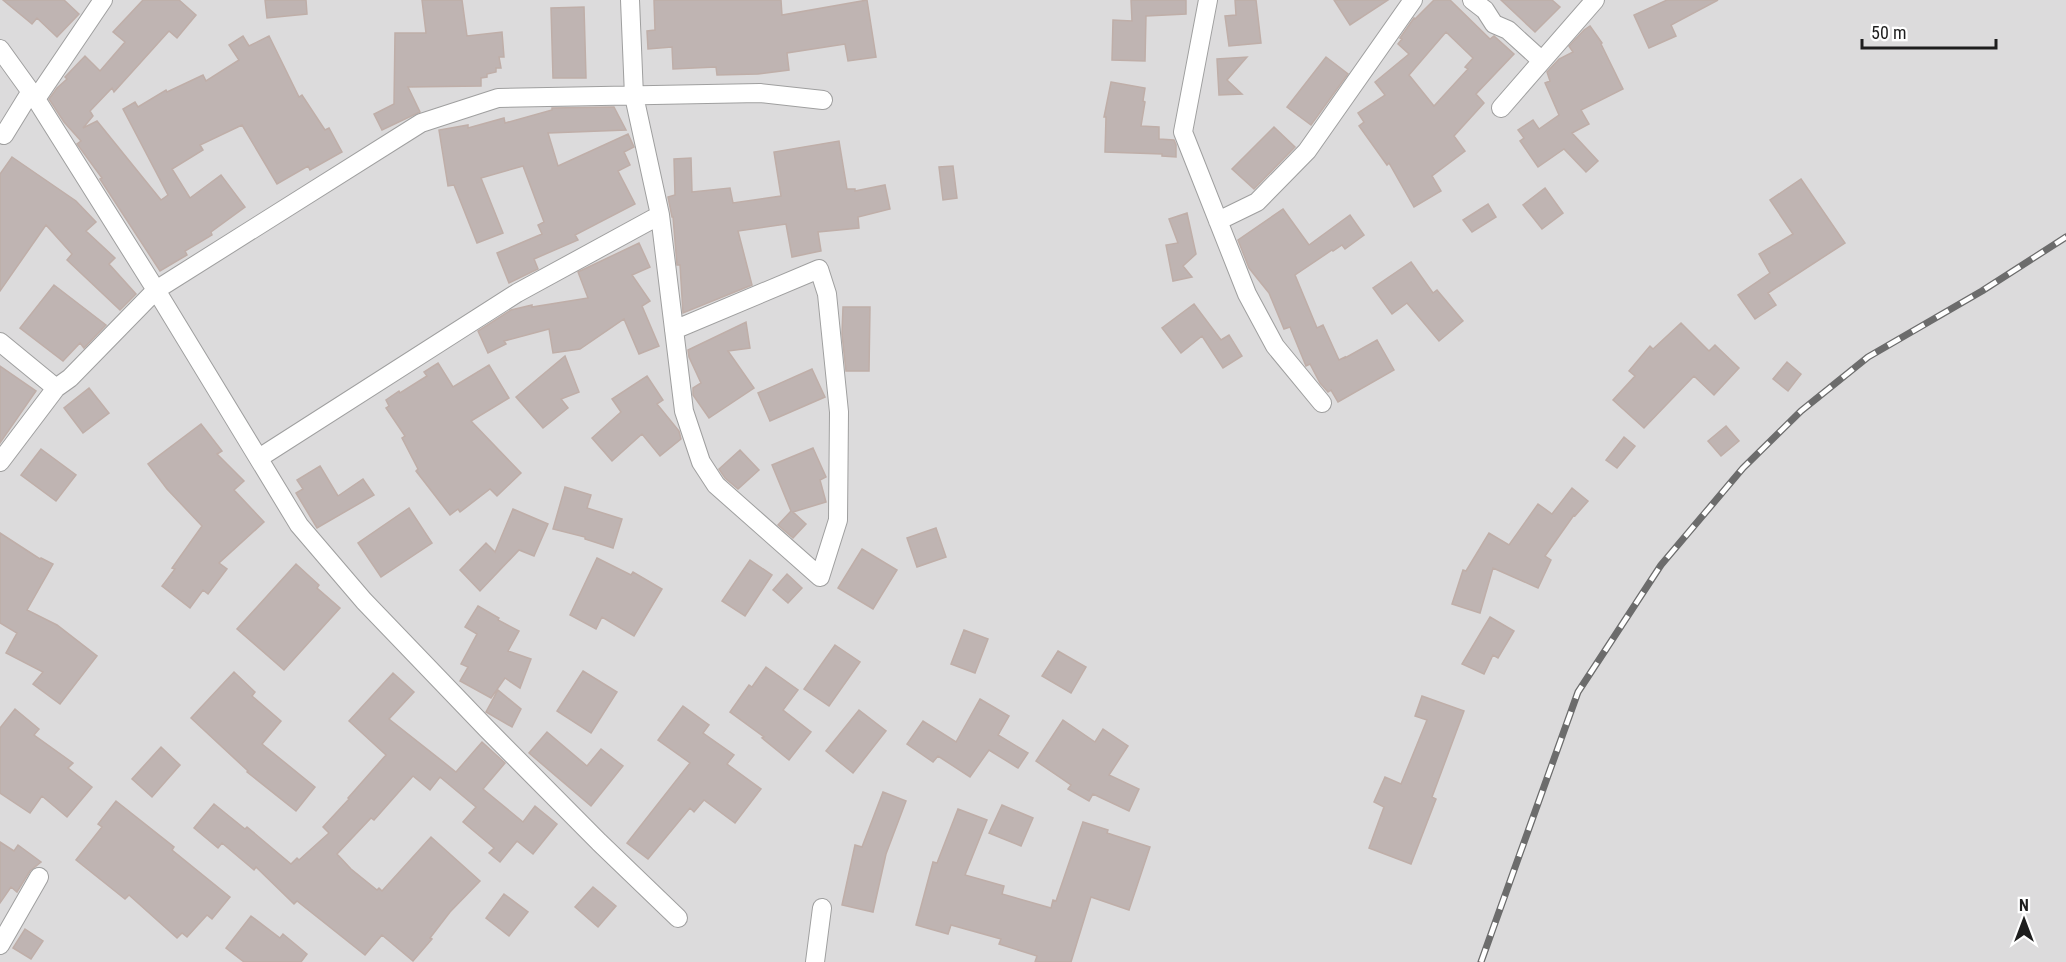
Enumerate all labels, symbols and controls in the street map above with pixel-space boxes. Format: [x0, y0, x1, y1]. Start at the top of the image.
scale bar [1862, 12, 1996, 50]
text: 50 m [1871, 22, 1906, 43]
north arrow [1994, 890, 2054, 950]
text: N [2019, 896, 2029, 915]

